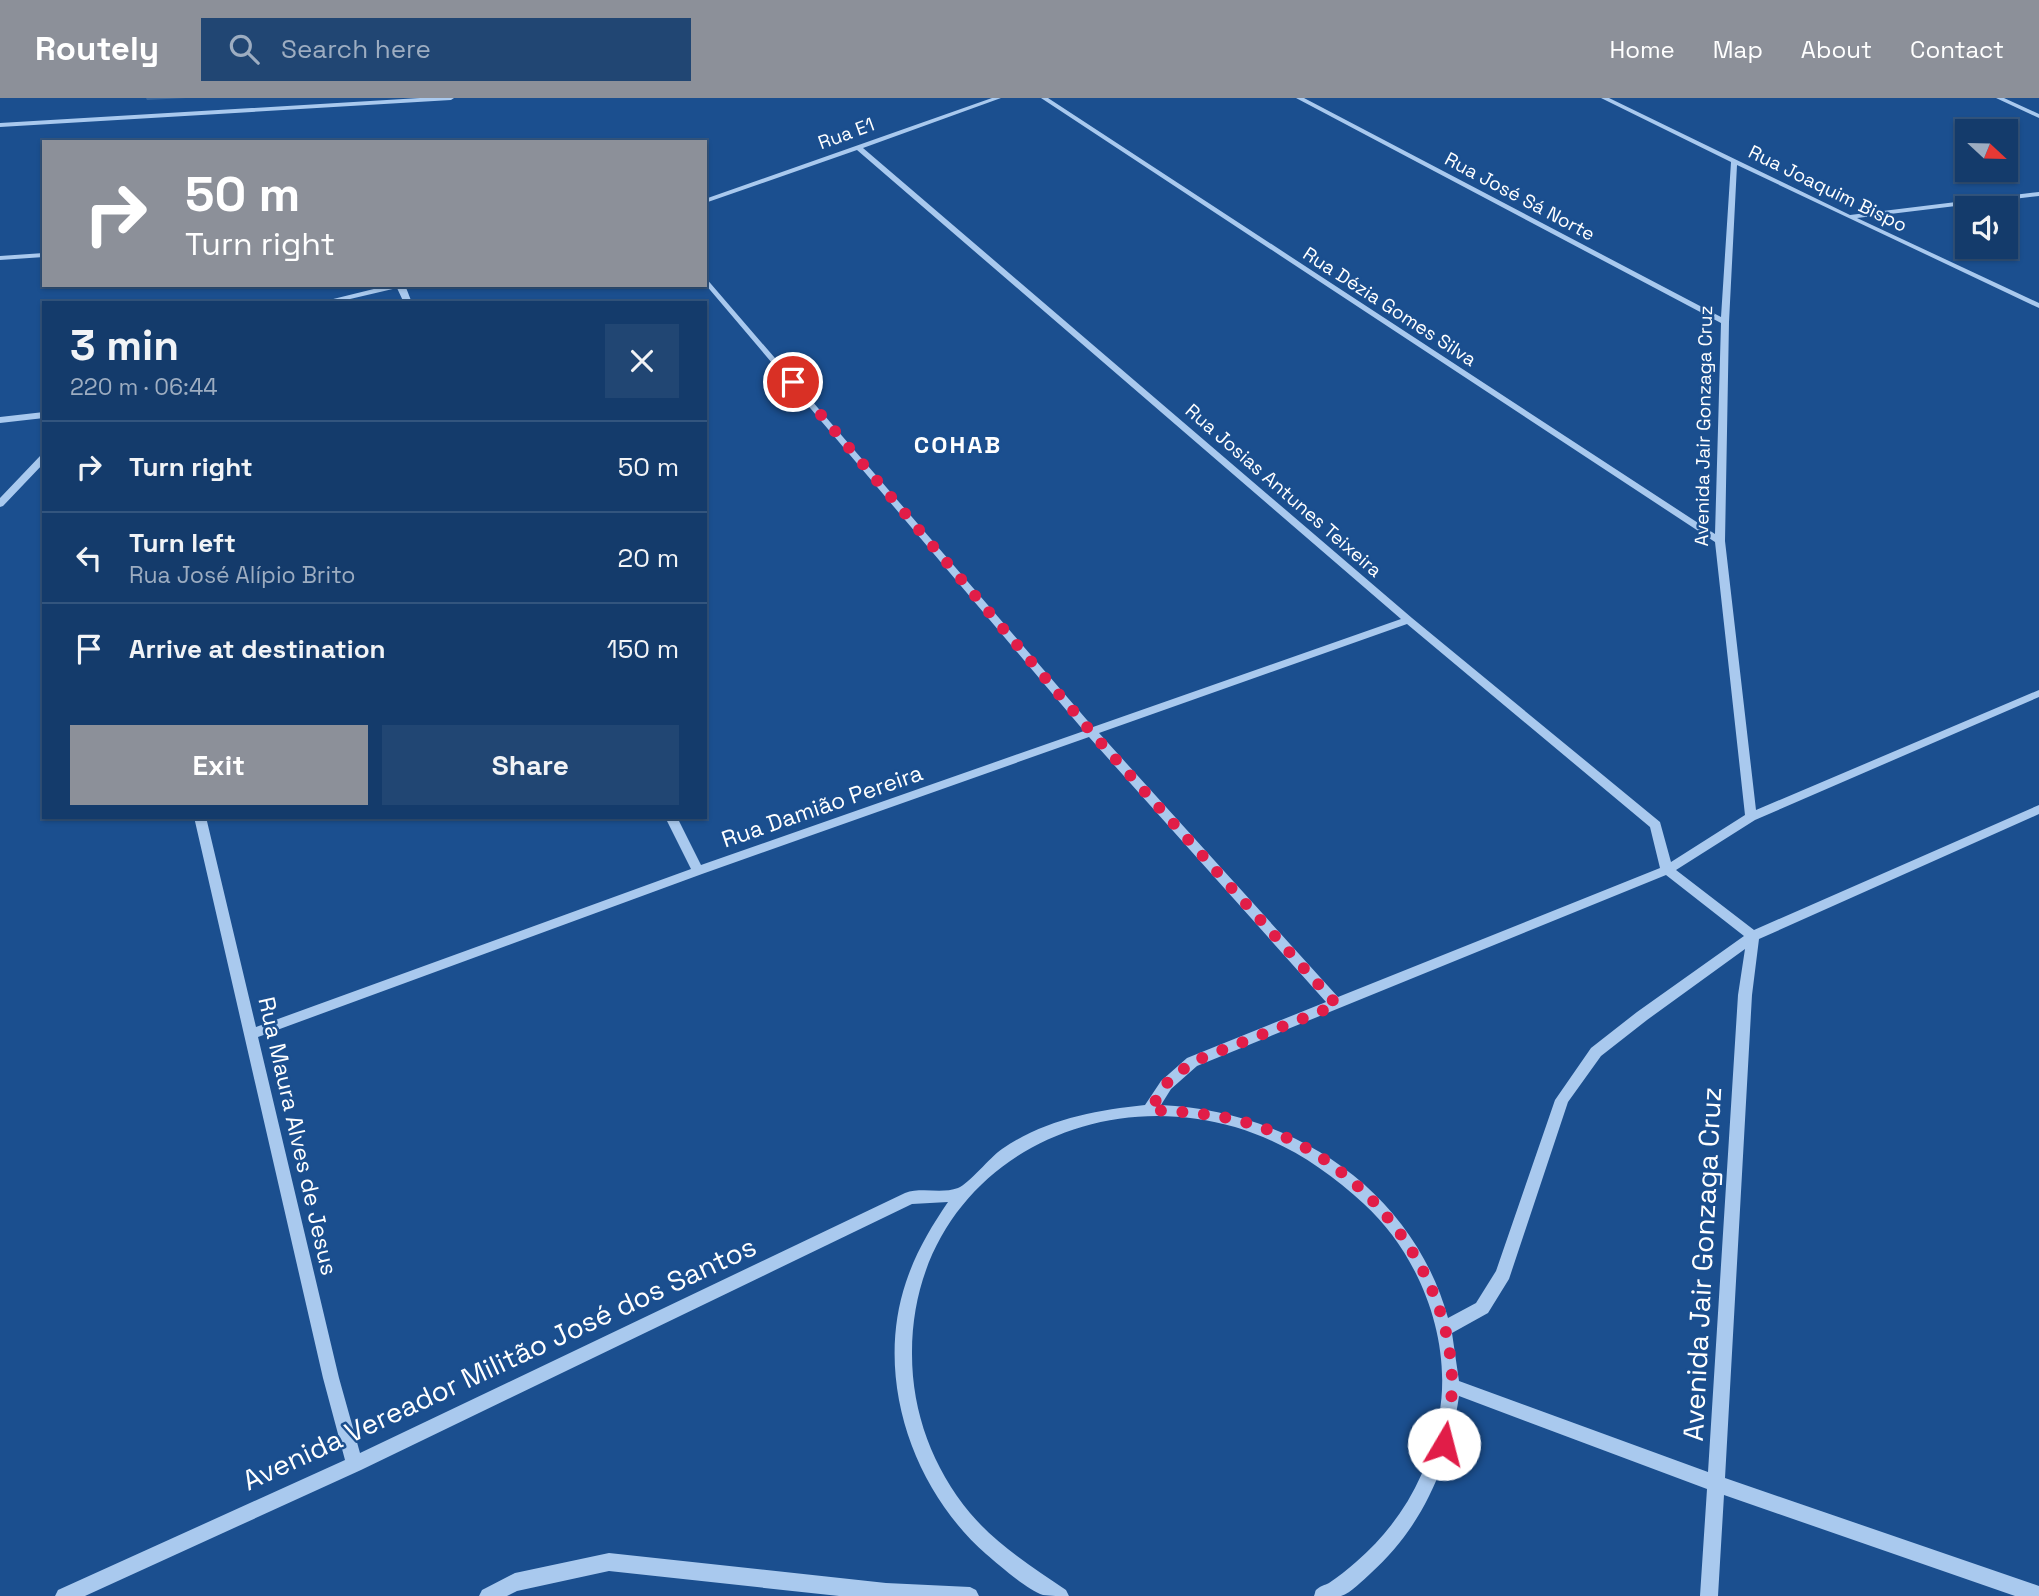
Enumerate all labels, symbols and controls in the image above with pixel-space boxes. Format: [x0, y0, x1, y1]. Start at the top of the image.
search box [201, 18, 691, 81]
text: Routely [35, 28, 159, 70]
icon: search [225, 30, 263, 68]
text: Search here [281, 32, 431, 66]
text: Home [1609, 34, 1675, 65]
text: Map [1713, 34, 1763, 65]
text: About [1801, 34, 1872, 65]
text: Contact [1910, 34, 2004, 65]
street label: Rua E1 [815, 112, 878, 155]
north arrow [1955, 119, 2018, 182]
map controls [1955, 119, 2018, 259]
street label: Rua Joaquim Bispo [1744, 139, 1911, 238]
street label: Rua José Sá Norte [1440, 146, 1599, 247]
text: 50 m [185, 163, 300, 225]
icon: right [70, 168, 161, 259]
button: sound [1955, 196, 2018, 259]
text: Turn right [185, 224, 335, 264]
street label: Rua Dézia Gomes Silva [1298, 241, 1481, 372]
street label: Avenida Jair Gonzaga Cruz [1689, 305, 1718, 547]
text: 3 min [70, 319, 179, 372]
button: close [605, 324, 679, 398]
pin [763, 352, 823, 412]
icon: arrive [774, 363, 812, 401]
text: 220 m · 06:44 [70, 372, 218, 402]
street label: Rua Josias Antunes Teixeira [1180, 398, 1387, 583]
district label: COHAB [914, 429, 1002, 460]
icon: right [70, 448, 108, 486]
text: Turn right [129, 450, 253, 484]
text: 50 m [618, 450, 679, 484]
text: Turn left [129, 526, 236, 560]
icon: left [70, 539, 108, 577]
text: 20 m [618, 541, 679, 575]
text: Rua José Alípio Brito [129, 560, 356, 590]
icon: arrive [70, 630, 108, 668]
text: Arrive at destination [129, 632, 386, 666]
text: 150 m [607, 632, 679, 666]
button: Exit [70, 725, 368, 805]
button: Share [382, 725, 679, 805]
street label: Rua Damião Pereira [717, 758, 927, 854]
street label: Rua Maura Alves de Jesus [251, 994, 345, 1278]
street label: Avenida Jair Gonzaga Cruz [1675, 1086, 1729, 1442]
street label: Avenida Vereador Militão José dos Santos [236, 1228, 762, 1498]
position arrow [1407, 1407, 1481, 1481]

